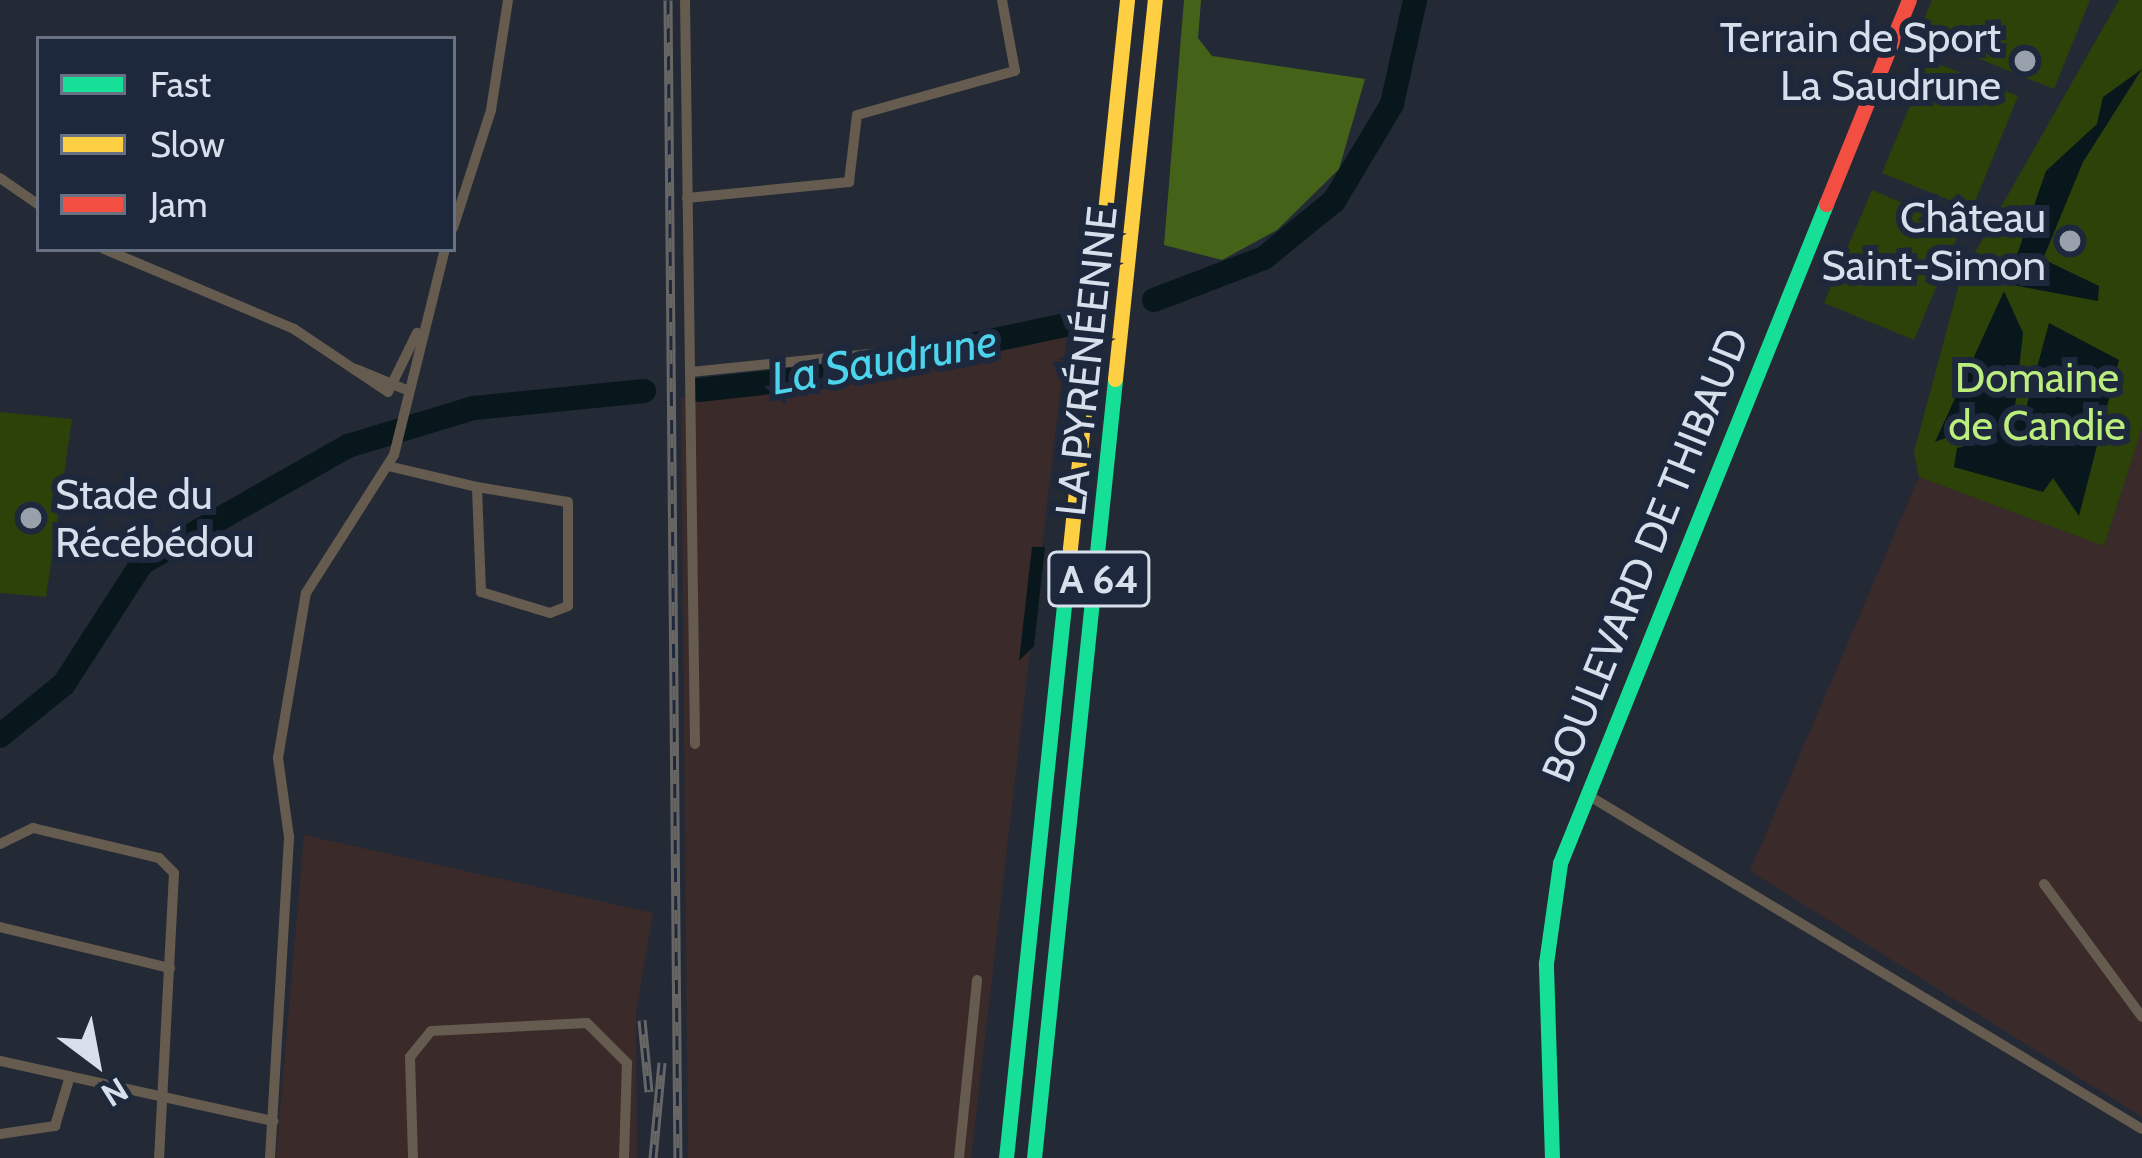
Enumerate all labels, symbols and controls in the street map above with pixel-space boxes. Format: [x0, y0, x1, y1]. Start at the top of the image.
place label: Terrain de Sport La Saudrune [1720, 12, 2001, 110]
legend [36, 36, 456, 252]
marker: Terrain de Sport La Saudrune [2012, 48, 2038, 74]
text: Fast [150, 62, 211, 106]
text: Slow [150, 122, 225, 166]
text: Jam [150, 182, 208, 226]
place label: Château Saint-Simon [1821, 192, 2046, 290]
street label: LA PYRÉNÉENNE [1045, 204, 1127, 518]
marker: Château Saint-Simon [2057, 228, 2083, 254]
water label: La Saudrune [767, 314, 1001, 406]
street label: BOULEVARD DE THIBAUD [1531, 321, 1759, 789]
park label: Domaine de Candie [1948, 352, 2126, 451]
place label: Stade du Récébédou [55, 469, 255, 568]
marker: Stade du Récébédou [18, 505, 44, 531]
road number: A 64 [1045, 546, 1153, 612]
north arrow [36, 1002, 156, 1122]
text: N [95, 1069, 136, 1116]

